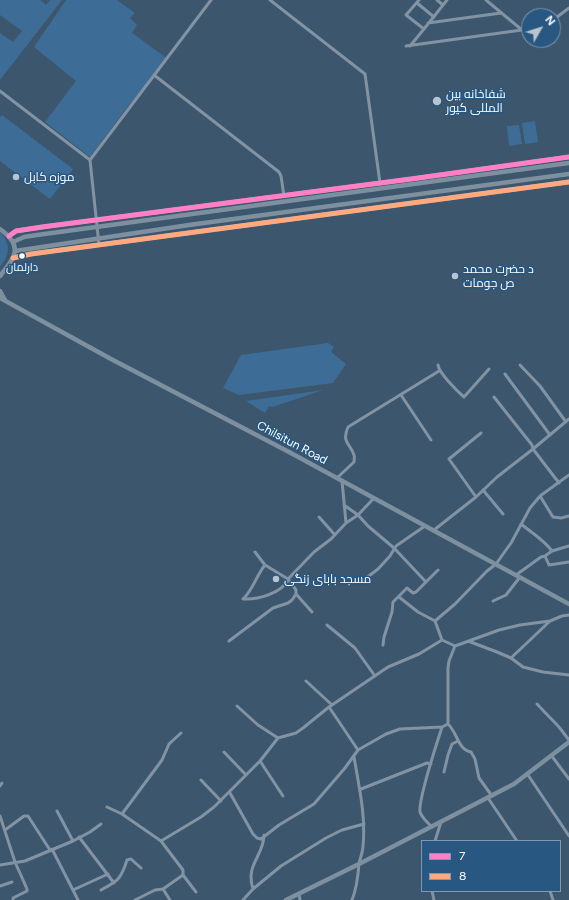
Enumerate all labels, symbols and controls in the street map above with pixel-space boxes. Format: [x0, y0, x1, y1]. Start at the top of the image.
north arrow [521, 8, 561, 48]
text: N [542, 13, 558, 28]
place label: شفاخانه بین المللی کیور [446, 87, 506, 115]
marker: شفاخانه بین المللی کیور [431, 95, 443, 107]
place label: موزه کابل [24, 170, 74, 184]
marker: موزه کابل [11, 172, 21, 182]
marker: دارلمان [17, 251, 27, 261]
place label: دارلمان [6, 261, 38, 275]
place label: د حضرت محمد ص جومات [463, 262, 534, 290]
marker: د حضرت محمد ص جومات [450, 271, 460, 281]
street label: Chilsitun Road [254, 418, 330, 468]
place label: مسجد بابای زنگی [284, 572, 371, 586]
marker: مسجد بابای زنگی [271, 574, 281, 584]
legend [421, 840, 561, 892]
text: 7 [459, 849, 465, 863]
text: 8 [459, 869, 466, 883]

